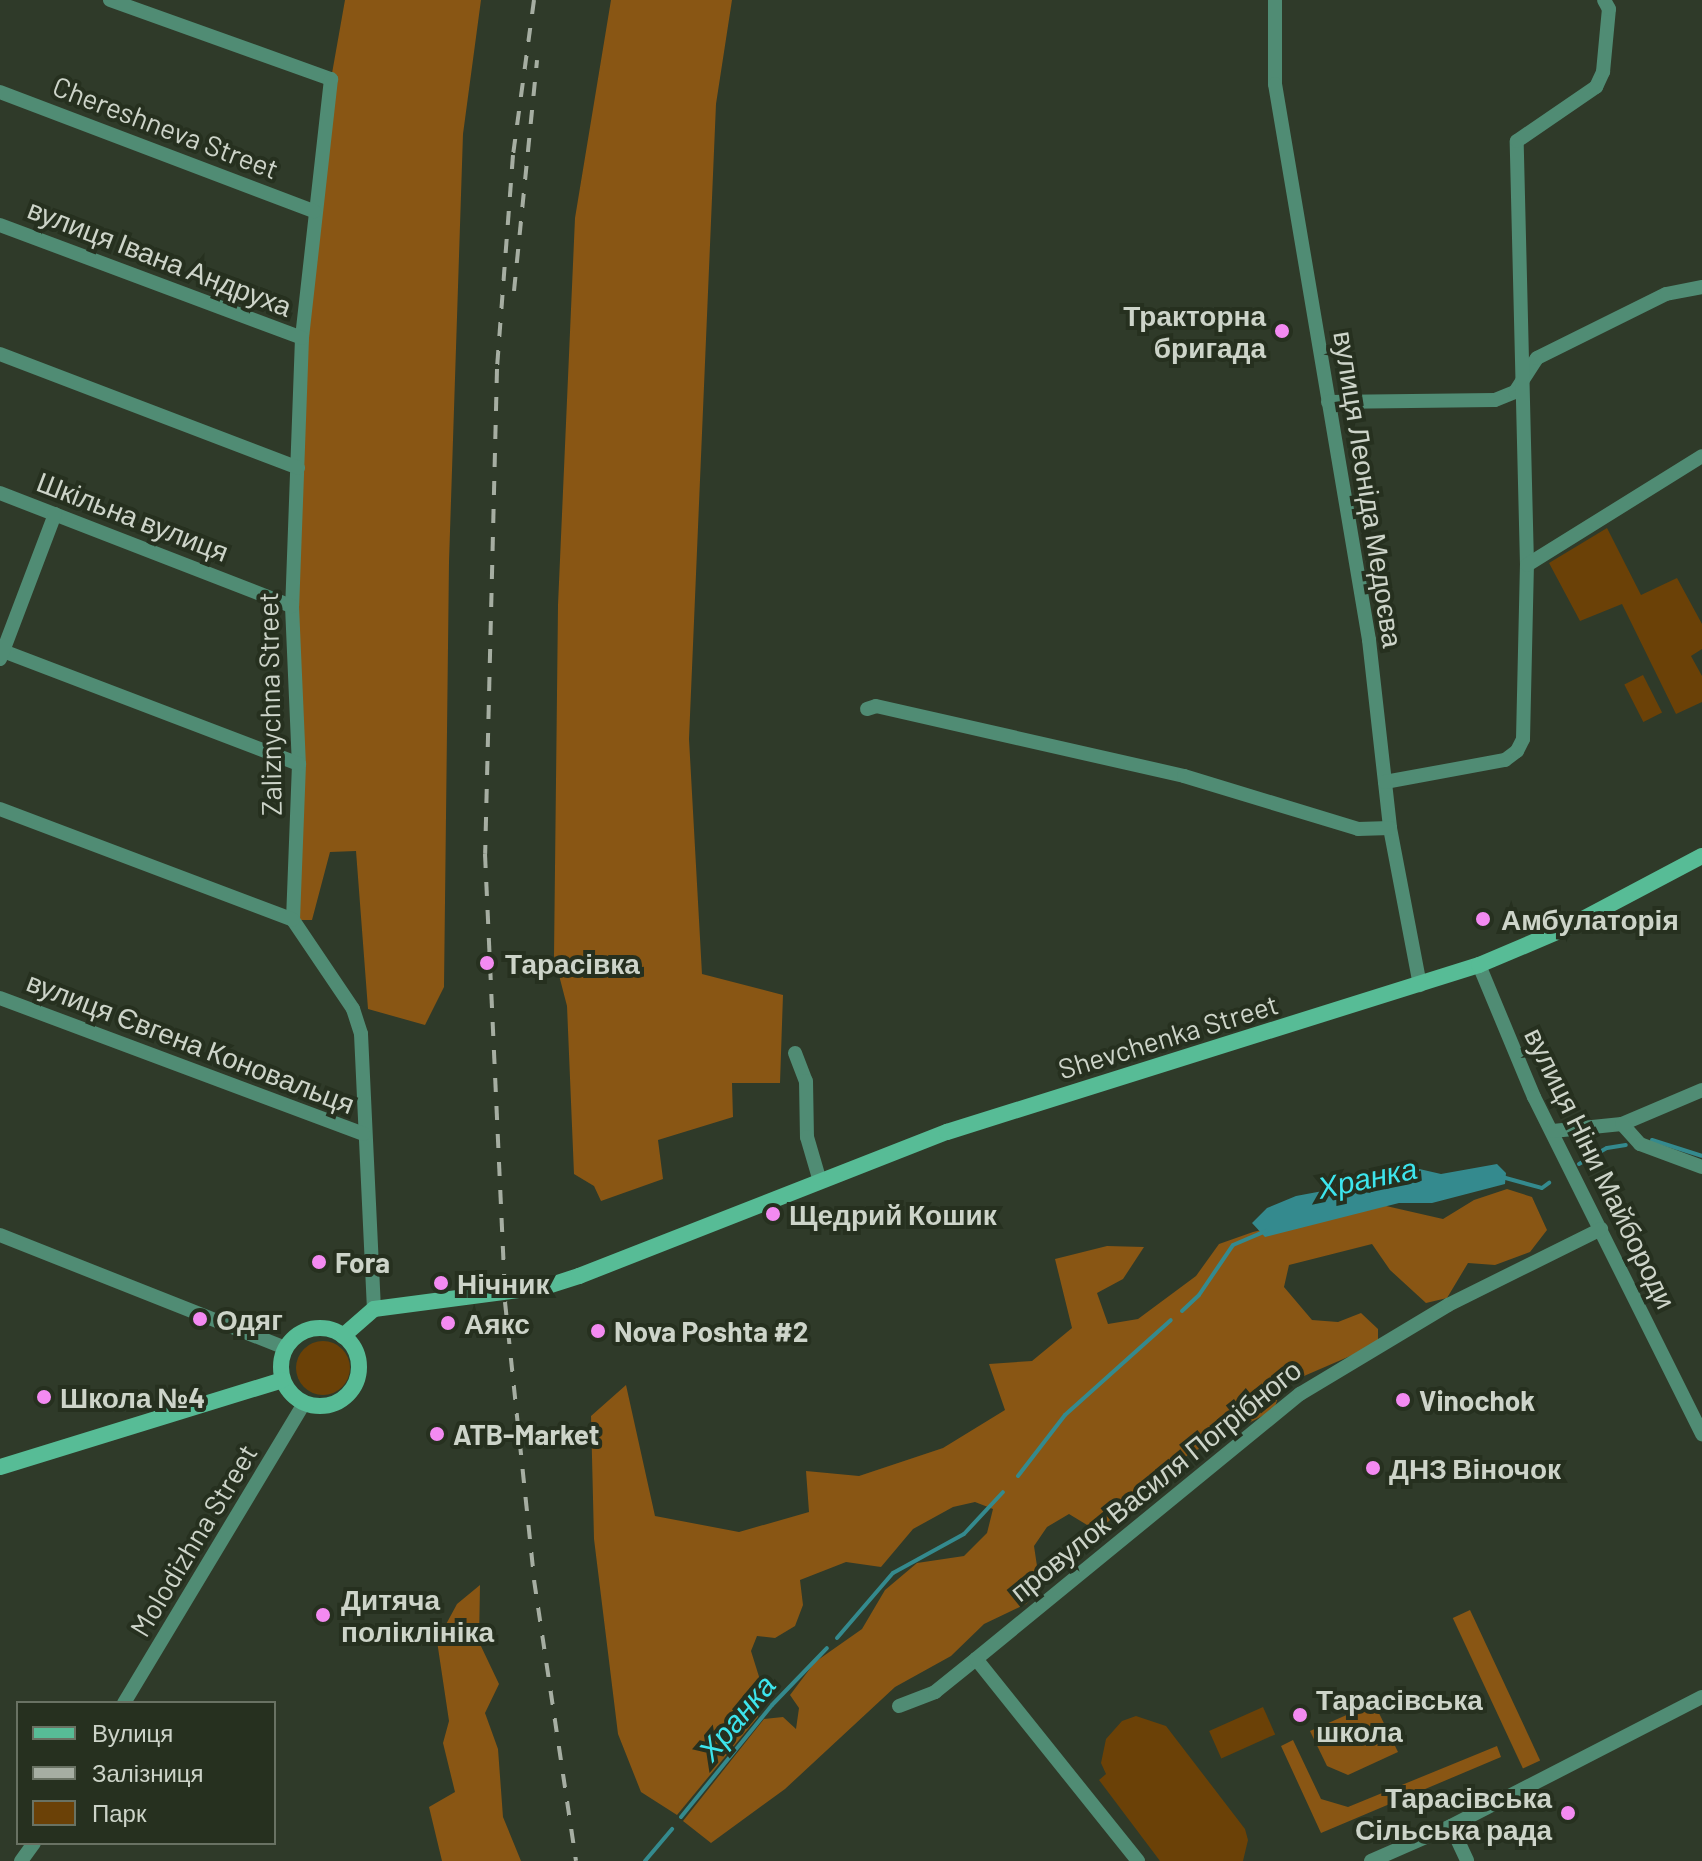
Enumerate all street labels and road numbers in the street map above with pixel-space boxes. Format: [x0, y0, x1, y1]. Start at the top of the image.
street label: Chereshneva Street [48, 69, 284, 185]
street label: вулиця Івана Андруха [23, 191, 297, 323]
street label: вулиця Леоніда Медоєва [1327, 328, 1411, 650]
street label: Шкільна вулиця [32, 464, 234, 568]
street label: Zaliznychna Street [250, 592, 288, 816]
street label: вулиця Євгена Коновальця [22, 964, 360, 1120]
street label: Shevchenka Street [1054, 987, 1282, 1085]
street label: вулиця Ніни Майбороди [1518, 1022, 1684, 1314]
street label: провулок Василя Погрібного [1003, 1352, 1307, 1608]
street label: Molodizhna Street [122, 1438, 264, 1642]

